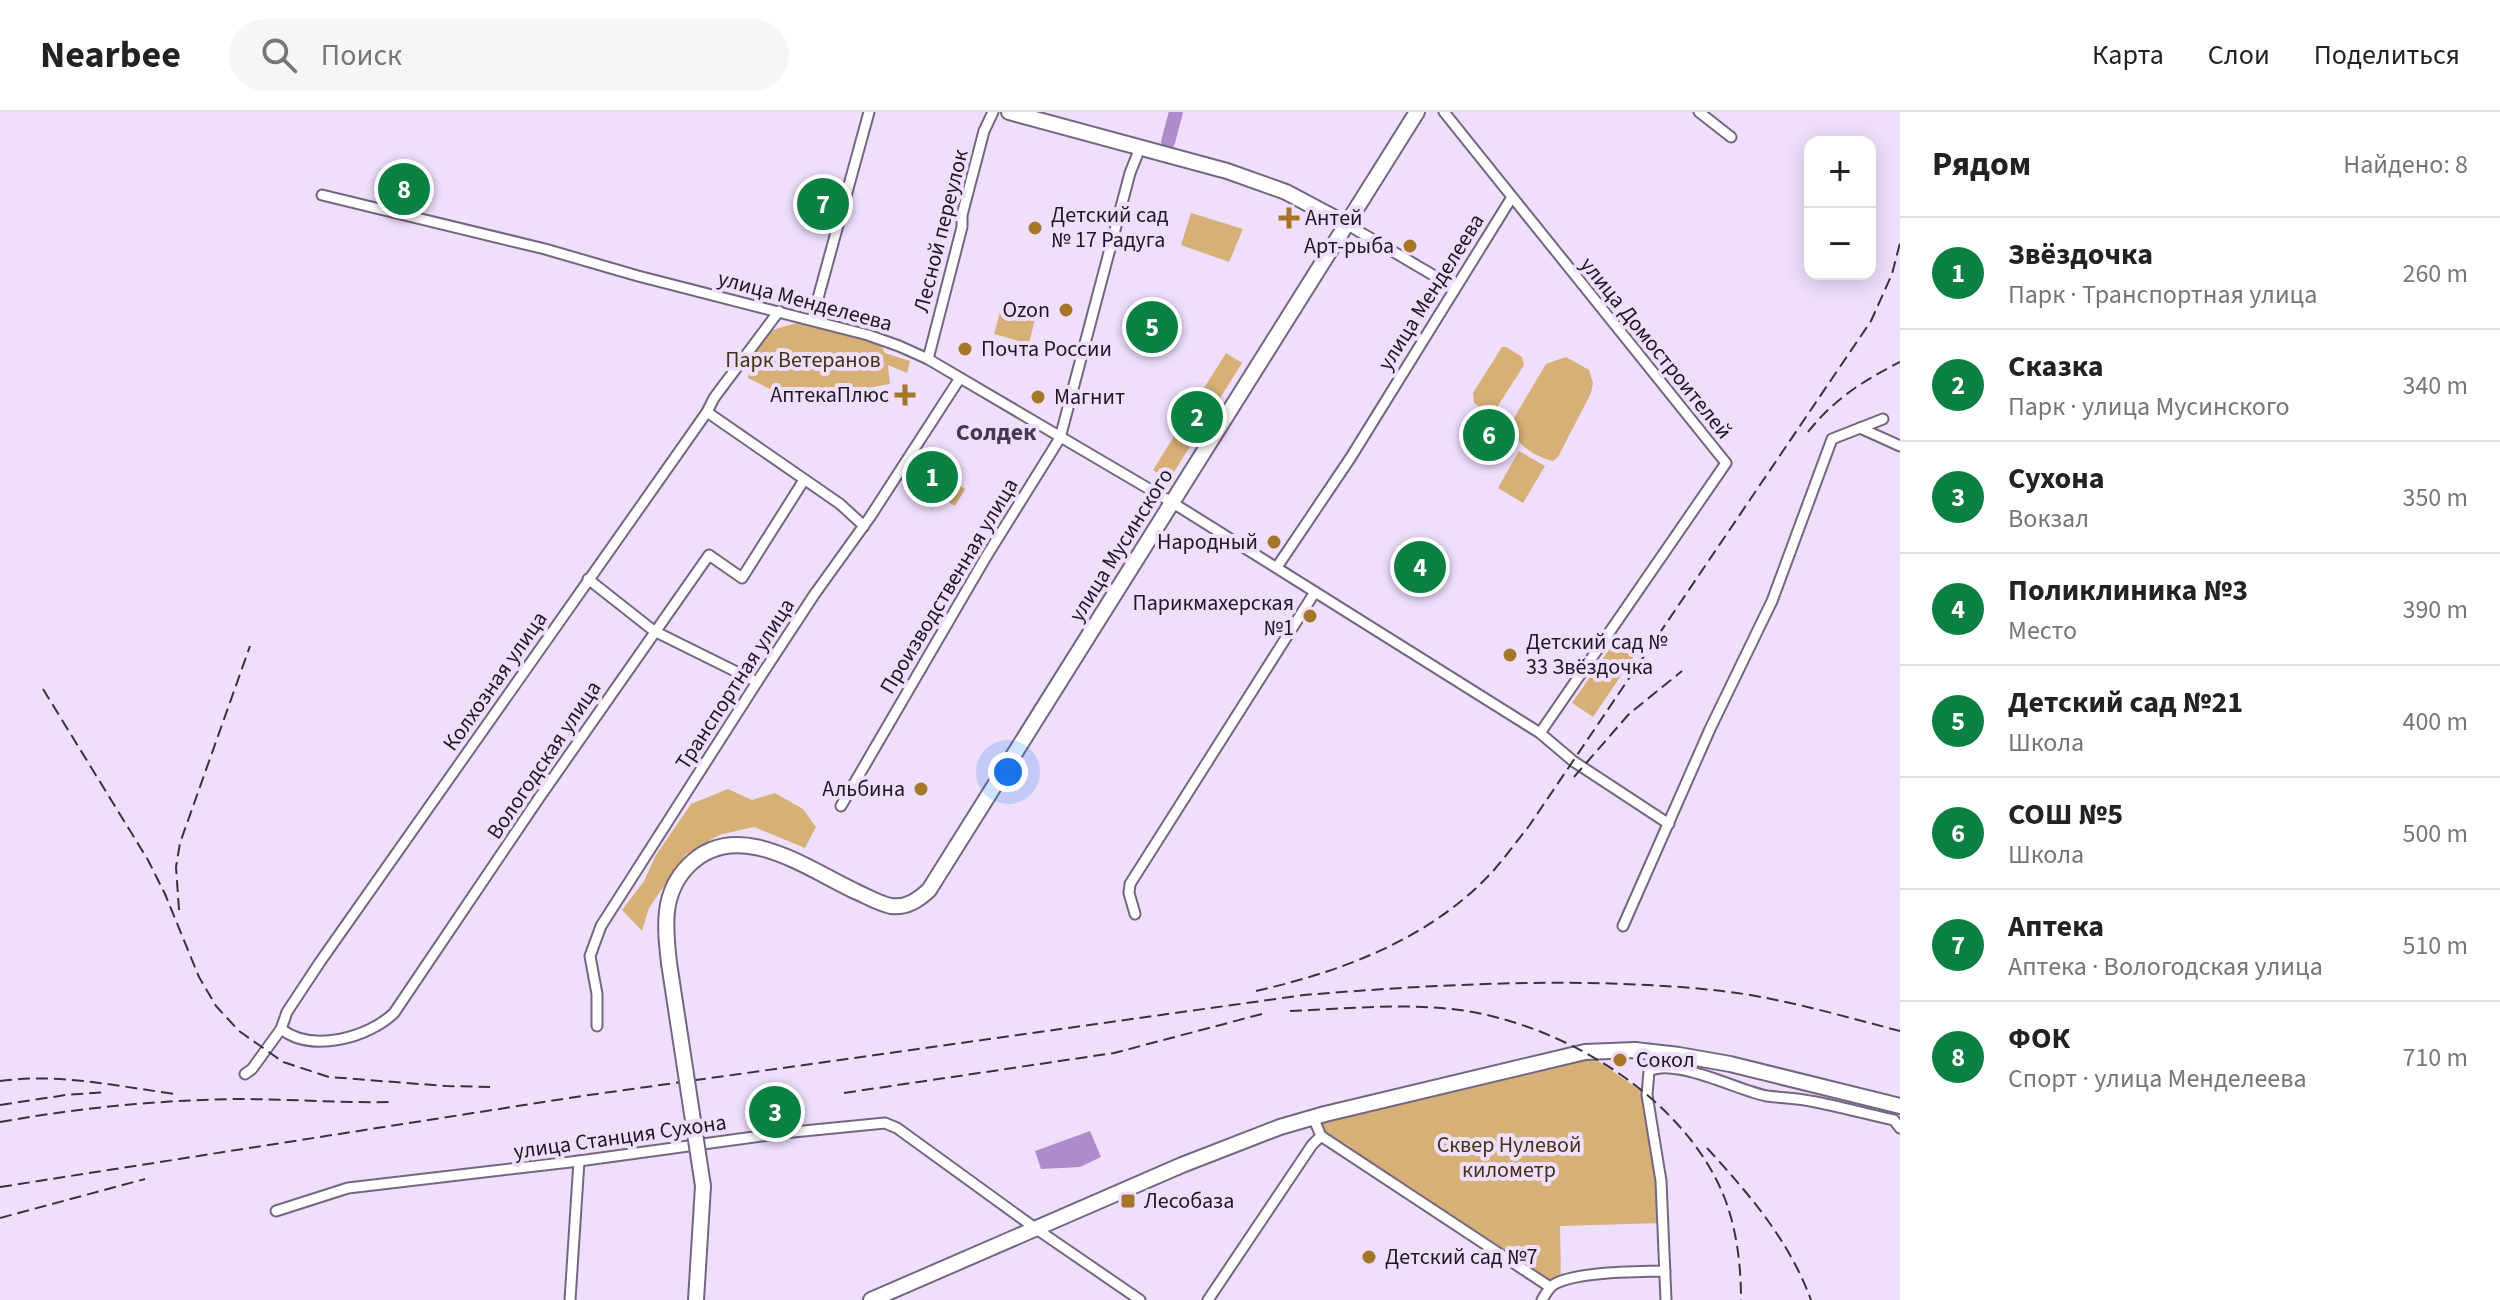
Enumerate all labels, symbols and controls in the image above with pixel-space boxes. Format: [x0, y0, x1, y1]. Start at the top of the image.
search box [229, 19, 789, 91]
text: Nearbee [40, 28, 181, 82]
icon: search [257, 33, 301, 77]
text: Поиск [321, 34, 402, 77]
text: Карта [2092, 35, 2164, 75]
text: Слои [2208, 35, 2270, 75]
text: Поделиться [2314, 35, 2460, 75]
map controls [1804, 136, 1876, 280]
button: + [1804, 136, 1876, 208]
text: Рядом [1932, 140, 2031, 189]
street label: Лесной переулок [905, 146, 977, 316]
text: Найдено: 8 [2343, 146, 2468, 183]
pin: 8 [378, 159, 430, 219]
pin: 7 [797, 174, 849, 234]
place label: Детский сад № 17 Радуга [1051, 199, 1169, 256]
place label: Антей [1305, 202, 1363, 234]
street label: улица Менделеева [1370, 207, 1492, 377]
button: − [1804, 208, 1876, 280]
marker: Антей [1280, 209, 1298, 227]
marker: Детский сад № 17 Радуга [1026, 219, 1044, 237]
place label: Арт-рыба [1304, 230, 1394, 262]
text: Звёздочка [2008, 233, 2153, 276]
marker: Арт-рыба [1401, 237, 1419, 255]
street label: улица Домостроителей [1572, 250, 1740, 446]
text: 1 [1951, 255, 1965, 292]
text: 260 m [2402, 255, 2468, 292]
street label: улица Менделеева [714, 262, 896, 340]
text: Парк · Транспортная улица [2008, 276, 2317, 313]
place label: Ozon [1002, 294, 1050, 326]
pin: 5 [1126, 297, 1178, 357]
marker: Ozon [1057, 301, 1075, 319]
place label: Почта России [981, 333, 1112, 365]
marker: Почта России [956, 340, 974, 358]
park label: Парк Ветеранов [725, 344, 881, 376]
text: Сказка [2008, 345, 2104, 388]
text: 2 [1951, 367, 1965, 404]
text: 340 m [2402, 367, 2468, 404]
place label: АптекаПлюс [770, 379, 889, 411]
place label: Магнит [1054, 381, 1125, 413]
marker: АптекаПлюс [896, 386, 914, 404]
pin: 2 [1171, 387, 1223, 447]
marker: Магнит [1029, 388, 1047, 406]
text: Парк · улица Мусинского [2008, 388, 2290, 425]
pin: 6 [1463, 405, 1515, 465]
district label: Солдек [956, 415, 1037, 450]
pin: 1 [906, 447, 958, 507]
text: Сухона [2008, 457, 2105, 500]
street label: улица Мусинского [1061, 462, 1181, 628]
street label: Производственная улица [872, 472, 1026, 700]
text: 3 [1951, 479, 1965, 516]
text: 350 m [2402, 479, 2468, 516]
text: Вокзал [2008, 500, 2089, 537]
place label: Народный [1157, 526, 1258, 558]
marker: Народный [1265, 533, 1283, 551]
pin: 4 [1394, 537, 1446, 597]
text: Поликлиника №3 [2008, 569, 2248, 612]
place label: Парикмахерская №1 [1133, 587, 1294, 644]
text: 4 [1951, 591, 1965, 628]
text: 390 m [2402, 591, 2468, 628]
street label: Транспортная улица [667, 592, 803, 776]
street label: Колхозная улица [435, 605, 555, 757]
marker: Парикмахерская №1 [1301, 607, 1319, 625]
text: Место [2008, 612, 2077, 649]
place label: Детский сад № 33 Звёздочка [1526, 626, 1668, 683]
marker: Детский сад № 33 Звёздочка [1501, 646, 1519, 664]
street label: Вологодская улица [479, 674, 609, 846]
text: Детский сад №21 [2008, 681, 2243, 724]
text: 5 [1951, 703, 1965, 740]
text: 400 m [2402, 703, 2468, 740]
text: Школа [2008, 724, 2084, 761]
your location [988, 752, 1028, 792]
place label: Альбина [822, 773, 905, 805]
marker: Альбина [912, 780, 930, 798]
text: СОШ №5 [2008, 793, 2123, 836]
text: 6 [1951, 815, 1965, 852]
text: 500 m [2402, 815, 2468, 852]
text: Школа [2008, 836, 2084, 873]
text: Аптека [2008, 905, 2104, 948]
text: 7 [1951, 927, 1965, 964]
text: 510 m [2402, 927, 2468, 964]
text: Аптека · Вологодская улица [2008, 948, 2323, 985]
text: ФОК [2008, 1017, 2070, 1060]
text: 8 [1951, 1039, 1965, 1076]
text: 710 m [2402, 1039, 2468, 1076]
place label: Сокол [1636, 1044, 1695, 1076]
marker: Сокол [1611, 1051, 1629, 1069]
text: Спорт · улица Менделеева [2008, 1060, 2307, 1097]
pin: 3 [749, 1082, 801, 1142]
street label: улица Станция Сухона [512, 1106, 728, 1168]
park label: Сквер Нулевой километр [1437, 1129, 1581, 1186]
place label: Лесобаза [1144, 1185, 1234, 1217]
marker: Лесобаза [1119, 1192, 1137, 1210]
place label: Детский сад №7 [1385, 1241, 1538, 1273]
marker: Детский сад №7 [1360, 1248, 1378, 1266]

